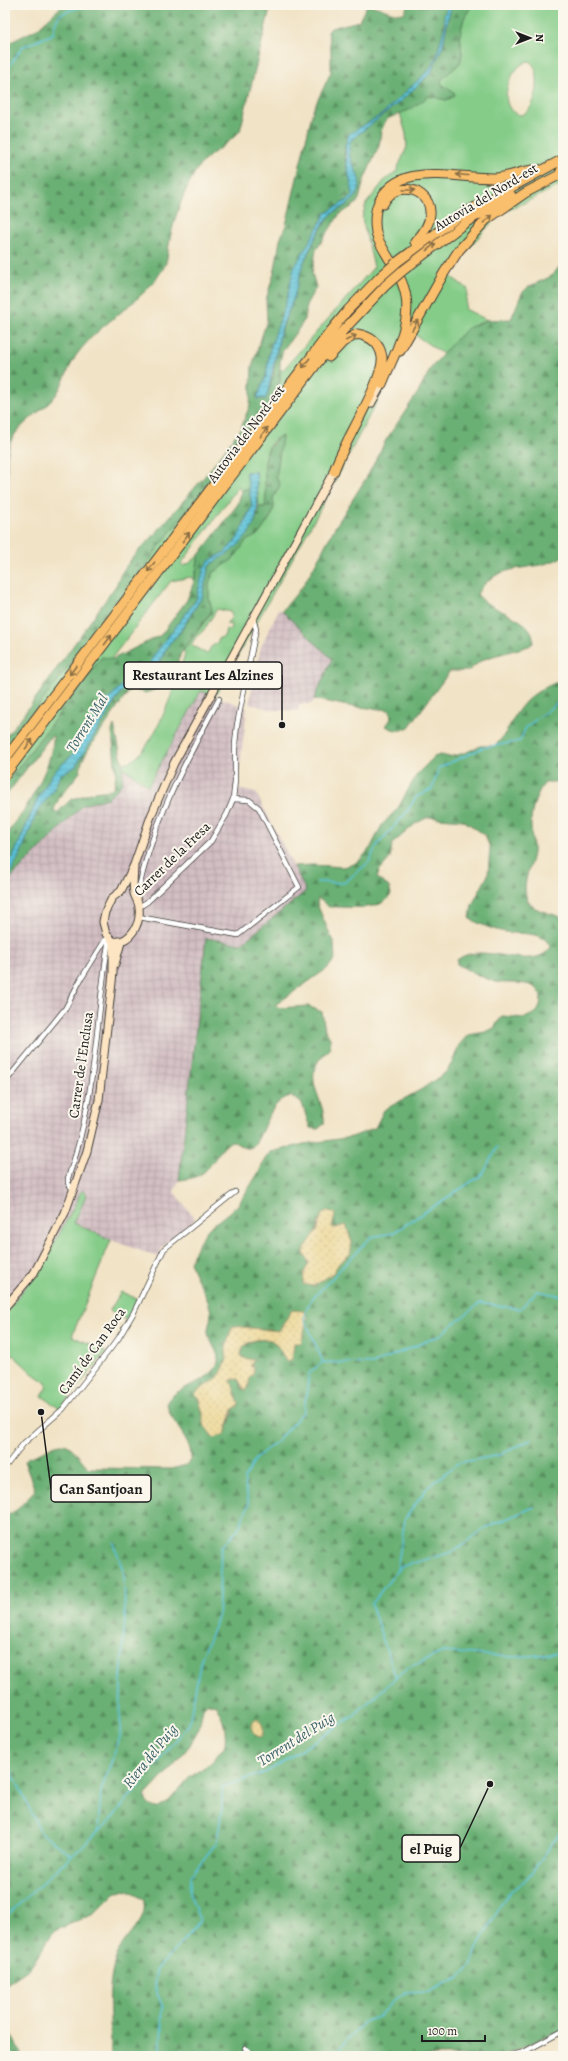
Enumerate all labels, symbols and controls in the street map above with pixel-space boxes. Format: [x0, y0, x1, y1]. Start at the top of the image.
north arrow [510, 18, 550, 58]
text: N [532, 34, 547, 42]
street label: Autovia del Nord-est [430, 158, 542, 236]
one-way arrow [456, 172, 469, 179]
one-way arrow [402, 186, 415, 194]
one-way arrow [483, 215, 494, 224]
one-way arrow [426, 243, 437, 251]
one-way arrow [411, 319, 419, 331]
one-way arrow [345, 333, 357, 341]
one-way arrow [302, 357, 310, 368]
street label: Autovia del Nord-est [202, 381, 289, 487]
one-way arrow [260, 427, 268, 438]
one-way arrow [182, 531, 190, 542]
one-way arrow [147, 561, 156, 572]
one-way arrow [103, 635, 112, 646]
callout: Restaurant Les Alzines [124, 662, 282, 689]
one-way arrow [68, 665, 77, 676]
text: Restaurant Les Alzines [132, 665, 274, 685]
water label: Torrent Mal [61, 690, 113, 756]
one-way arrow [24, 738, 33, 749]
street label: Carrer de la Fresa [129, 817, 215, 901]
street label: Carrer de l'Enclusa [64, 1010, 98, 1119]
street label: Camí de Can Roca [54, 1303, 130, 1398]
callout: Can Santjoan [51, 1475, 151, 1502]
text: Can Santjoan [59, 1479, 143, 1499]
water label: Torrent del Puig [254, 1707, 339, 1771]
water label: Riera del Puig [118, 1720, 182, 1792]
callout: el Puig [402, 1835, 460, 1862]
text: el Puig [410, 1839, 452, 1859]
scale bar [422, 2017, 485, 2043]
text: 100 m [428, 2023, 457, 2039]

